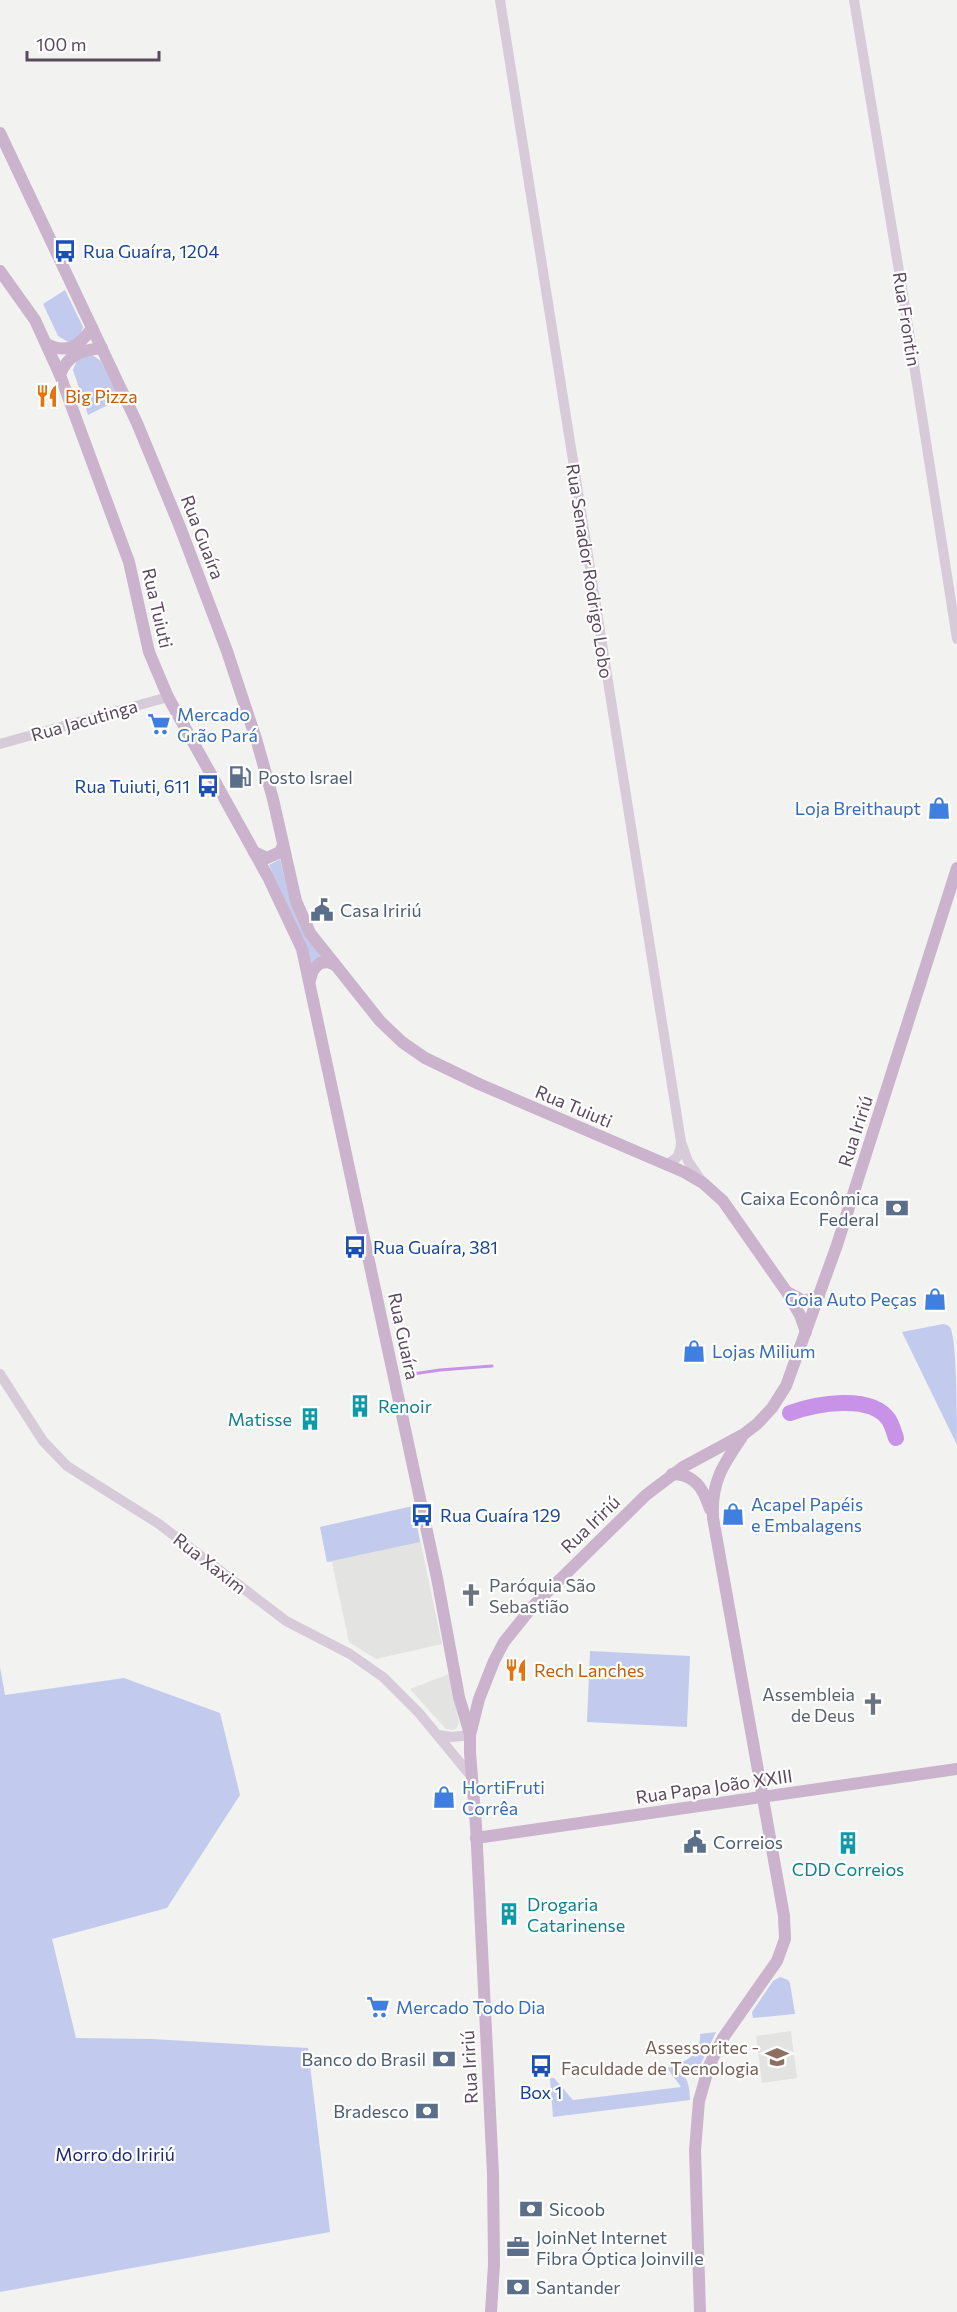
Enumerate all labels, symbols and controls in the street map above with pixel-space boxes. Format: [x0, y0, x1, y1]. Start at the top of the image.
scale bar [27, 24, 159, 62]
text: 100 m [36, 33, 86, 55]
bus stop icon: Rua Guaíra, 1204 [52, 238, 78, 264]
place label: Rua Guaíra, 1204 [83, 240, 220, 262]
street label: Rua Frontin [889, 270, 925, 368]
restaurant icon: Big Pizza [34, 383, 60, 409]
place label: Big Pizza [65, 385, 138, 407]
street label: Rua Senador Rodrigo Lobo [562, 462, 618, 680]
street label: Rua Guaíra [177, 492, 229, 582]
street label: Rua Tuiuti [138, 566, 178, 650]
street label: Rua Jacutinga [28, 694, 140, 746]
place label: Mercado Grão Pará [177, 703, 258, 746]
supermarket icon: Mercado Grão Pará [146, 711, 172, 737]
fuel station icon: Posto Israel [227, 764, 253, 790]
place label: Posto Israel [258, 766, 353, 788]
bus stop icon: Rua Tuiuti, 611 [195, 773, 221, 799]
place label: Rua Tuiuti, 611 [74, 775, 190, 797]
shop icon: Loja Breithaupt [926, 795, 952, 821]
place label: Loja Breithaupt [795, 797, 921, 819]
public building icon: Casa Iririú [309, 897, 335, 923]
place label: Casa Iririú [340, 899, 422, 921]
street label: Rua Tuiuti [532, 1080, 616, 1132]
street label: Rua Iririú [833, 1093, 877, 1169]
place label: Caixa Econômica Federal [740, 1187, 879, 1230]
bank icon: Caixa Econômica Federal [884, 1195, 910, 1221]
bus stop icon: Rua Guaíra, 381 [342, 1234, 368, 1260]
place label: Rua Guaíra, 381 [373, 1236, 498, 1258]
shop icon: Goia Auto Peças [922, 1286, 948, 1312]
place label: Goia Auto Peças [785, 1288, 917, 1310]
street label: Rua Guaíra [384, 1290, 424, 1382]
shop icon: Lojas Milium [681, 1338, 707, 1364]
place label: Lojas Milium [712, 1340, 816, 1362]
building icon: Renoir [347, 1393, 373, 1419]
place label: Renoir [378, 1395, 432, 1417]
building icon: Matisse [297, 1406, 323, 1432]
place label: Matisse [228, 1408, 292, 1430]
street label: Rua Iririú [556, 1491, 624, 1557]
place label: Acapel Papéis e Embalagens [751, 1493, 863, 1536]
shop icon: Acapel Papéis e Embalagens [720, 1501, 746, 1527]
bus stop icon: Rua Guaíra 129 [409, 1502, 435, 1528]
place label: Rua Guaíra 129 [440, 1504, 561, 1526]
street label: Rua Xaxim [169, 1528, 251, 1598]
place label: Paróquia São Sebastião [489, 1574, 596, 1617]
church icon: Paróquia São Sebastião [458, 1582, 484, 1608]
restaurant icon: Rech Lanches [503, 1657, 529, 1683]
place label: Rech Lanches [534, 1659, 645, 1681]
place label: Assembleia de Deus [762, 1683, 855, 1726]
church icon: Assembleia de Deus [860, 1691, 886, 1717]
street label: Rua Papa João XXIII [634, 1764, 794, 1808]
place label: HortiFruti Corrêa [462, 1776, 545, 1819]
shop icon: HortiFruti Corrêa [431, 1784, 457, 1810]
public building icon: Correios [682, 1829, 708, 1855]
building icon: CDD Correios [835, 1830, 861, 1856]
place label: Correios [713, 1831, 783, 1853]
place label: CDD Correios [792, 1858, 904, 1880]
place label: Drogaria Catarinense [527, 1893, 625, 1936]
building icon: Drogaria Catarinense [496, 1901, 522, 1927]
supermarket icon: Mercado Todo Dia [365, 1994, 391, 2020]
place label: Mercado Todo Dia [396, 1996, 545, 2018]
street label: Rua Iririú [456, 2030, 482, 2104]
place label: Assessoritec - Faculdade de Tecnologia [561, 2036, 759, 2079]
school or university icon: Assessoritec - Faculdade de Tecnologia [764, 2044, 790, 2070]
bank icon: Banco do Brasil [431, 2046, 457, 2072]
place label: Banco do Brasil [302, 2048, 426, 2070]
bus stop icon: Box 1 [528, 2053, 554, 2079]
place label: Box 1 [520, 2081, 562, 2103]
bank icon: Bradesco [414, 2098, 440, 2124]
place label: Bradesco [333, 2100, 409, 2122]
park label: Morro do Iririú [55, 2143, 175, 2165]
bank icon: Sicoob [518, 2196, 544, 2222]
place label: Sicoob [549, 2198, 605, 2220]
place label: JoinNet Internet Fibra Óptica Joinville [536, 2226, 704, 2269]
office icon: JoinNet Internet Fibra Óptica Joinville [505, 2234, 531, 2260]
bank icon: Santander [505, 2274, 531, 2300]
place label: Santander [536, 2276, 620, 2298]

